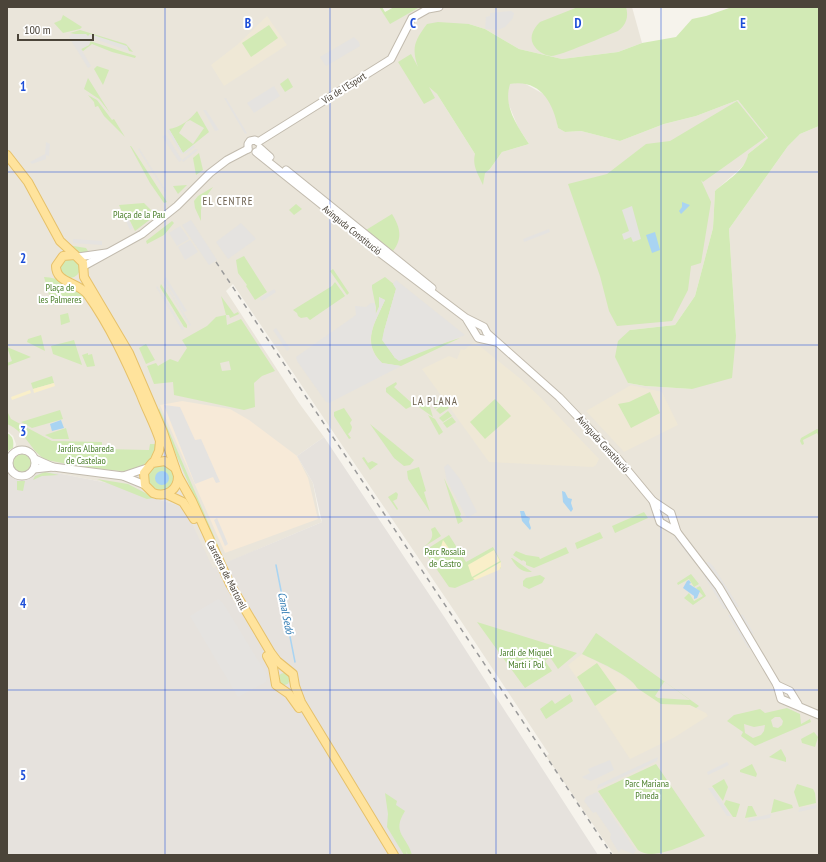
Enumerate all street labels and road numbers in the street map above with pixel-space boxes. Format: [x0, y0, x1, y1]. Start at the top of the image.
street label: Via de l'Esport [319, 69, 369, 107]
street label: Avinguda Constitució [320, 202, 384, 258]
street label: Avinguda Constitució [574, 413, 632, 475]
street label: Carretera de Martorell [204, 538, 250, 612]

